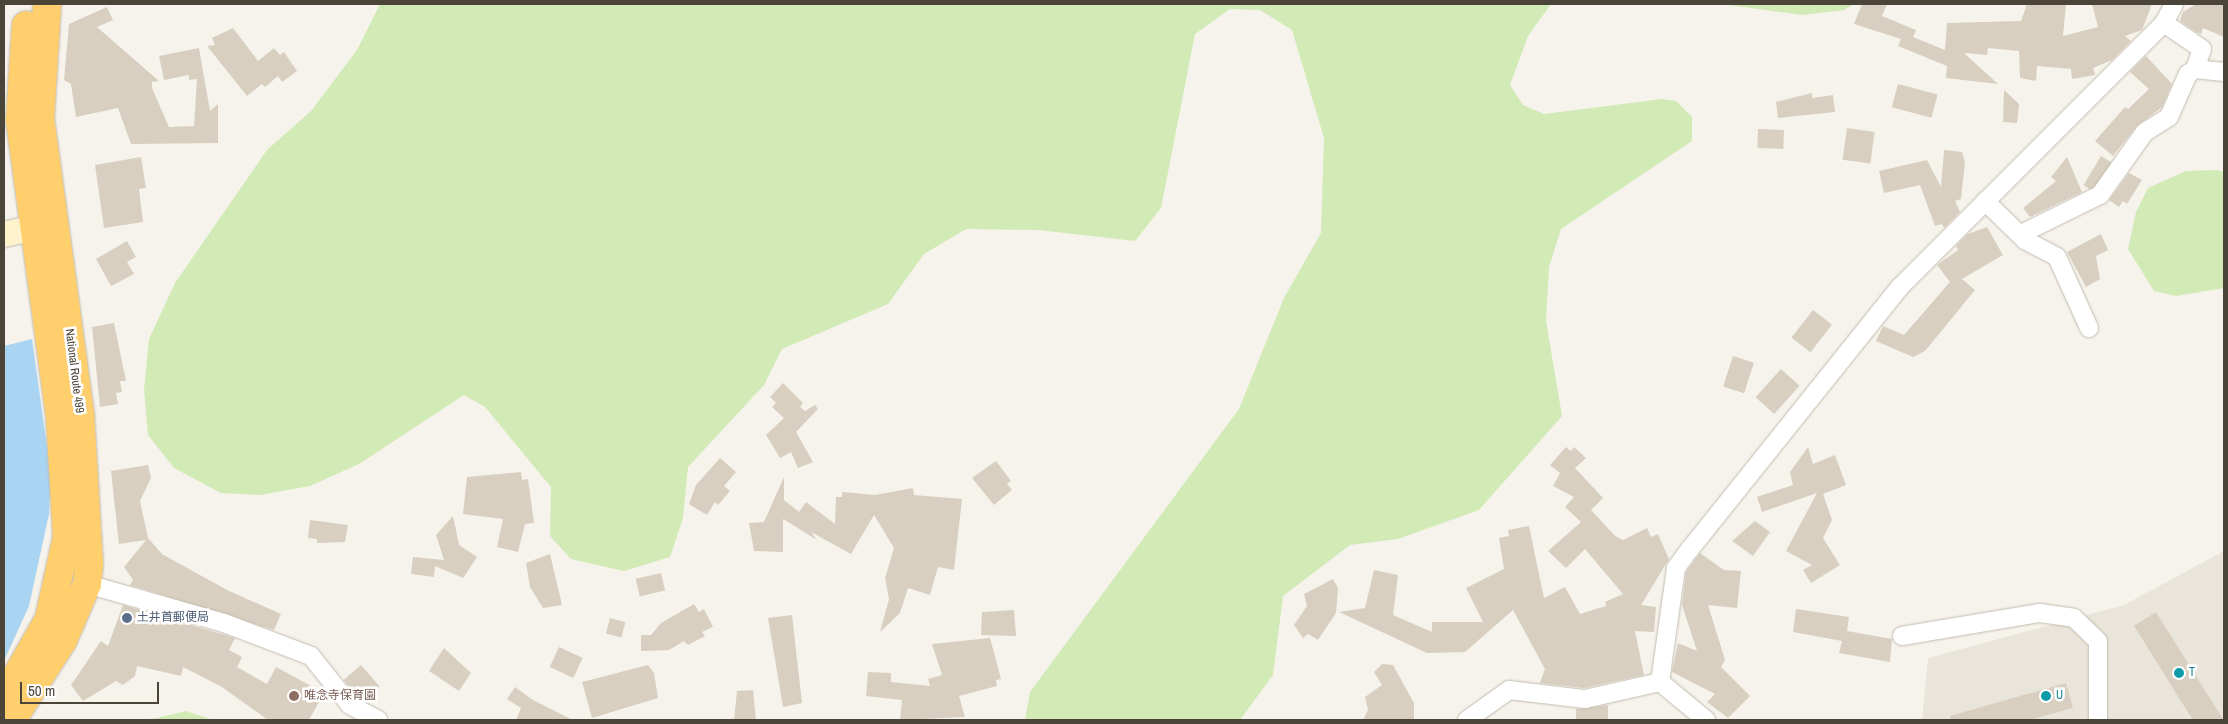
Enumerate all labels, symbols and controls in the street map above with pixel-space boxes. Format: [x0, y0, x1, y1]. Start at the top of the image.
street label: National Route 499 [62, 328, 86, 414]
place label: 土井首郵便局 [137, 611, 209, 625]
marker: 土井首郵便局 [121, 612, 133, 624]
place label: T [2189, 666, 2195, 680]
marker: T [2173, 667, 2185, 679]
scale bar [22, 672, 161, 704]
text: 50 m [28, 680, 55, 701]
place label: 唯念寺保育園 [304, 689, 376, 703]
place label: U [2056, 689, 2063, 703]
marker: 唯念寺保育園 [288, 690, 300, 702]
marker: U [2040, 690, 2052, 702]

